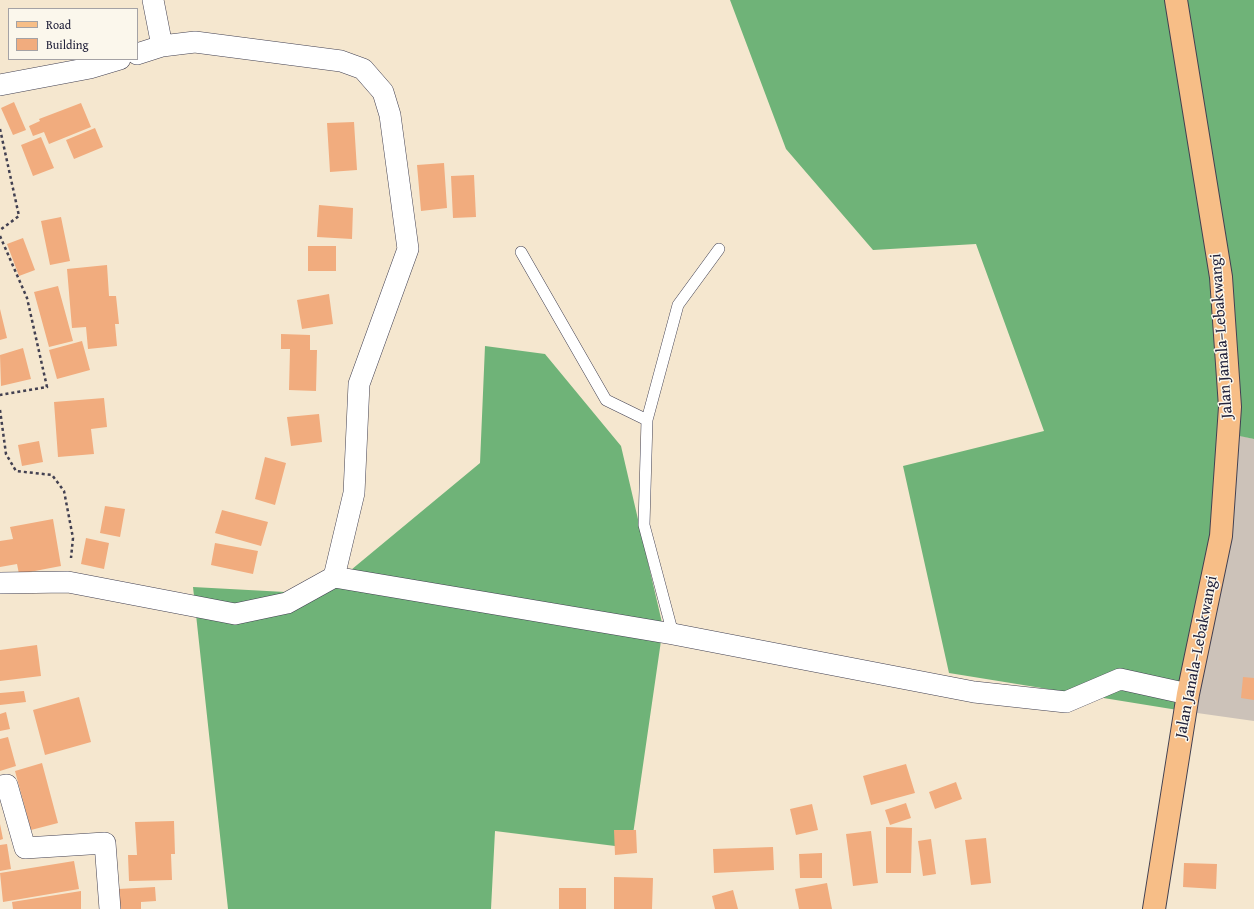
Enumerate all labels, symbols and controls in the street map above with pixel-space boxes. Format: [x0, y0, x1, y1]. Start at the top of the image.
legend [8, 8, 138, 60]
text: Road [46, 16, 71, 33]
text: Building [46, 36, 89, 53]
street label: Jalan Janala–Lebakwangi [1207, 253, 1237, 419]
street label: Jalan Janala–Lebakwangi [1172, 574, 1222, 740]

